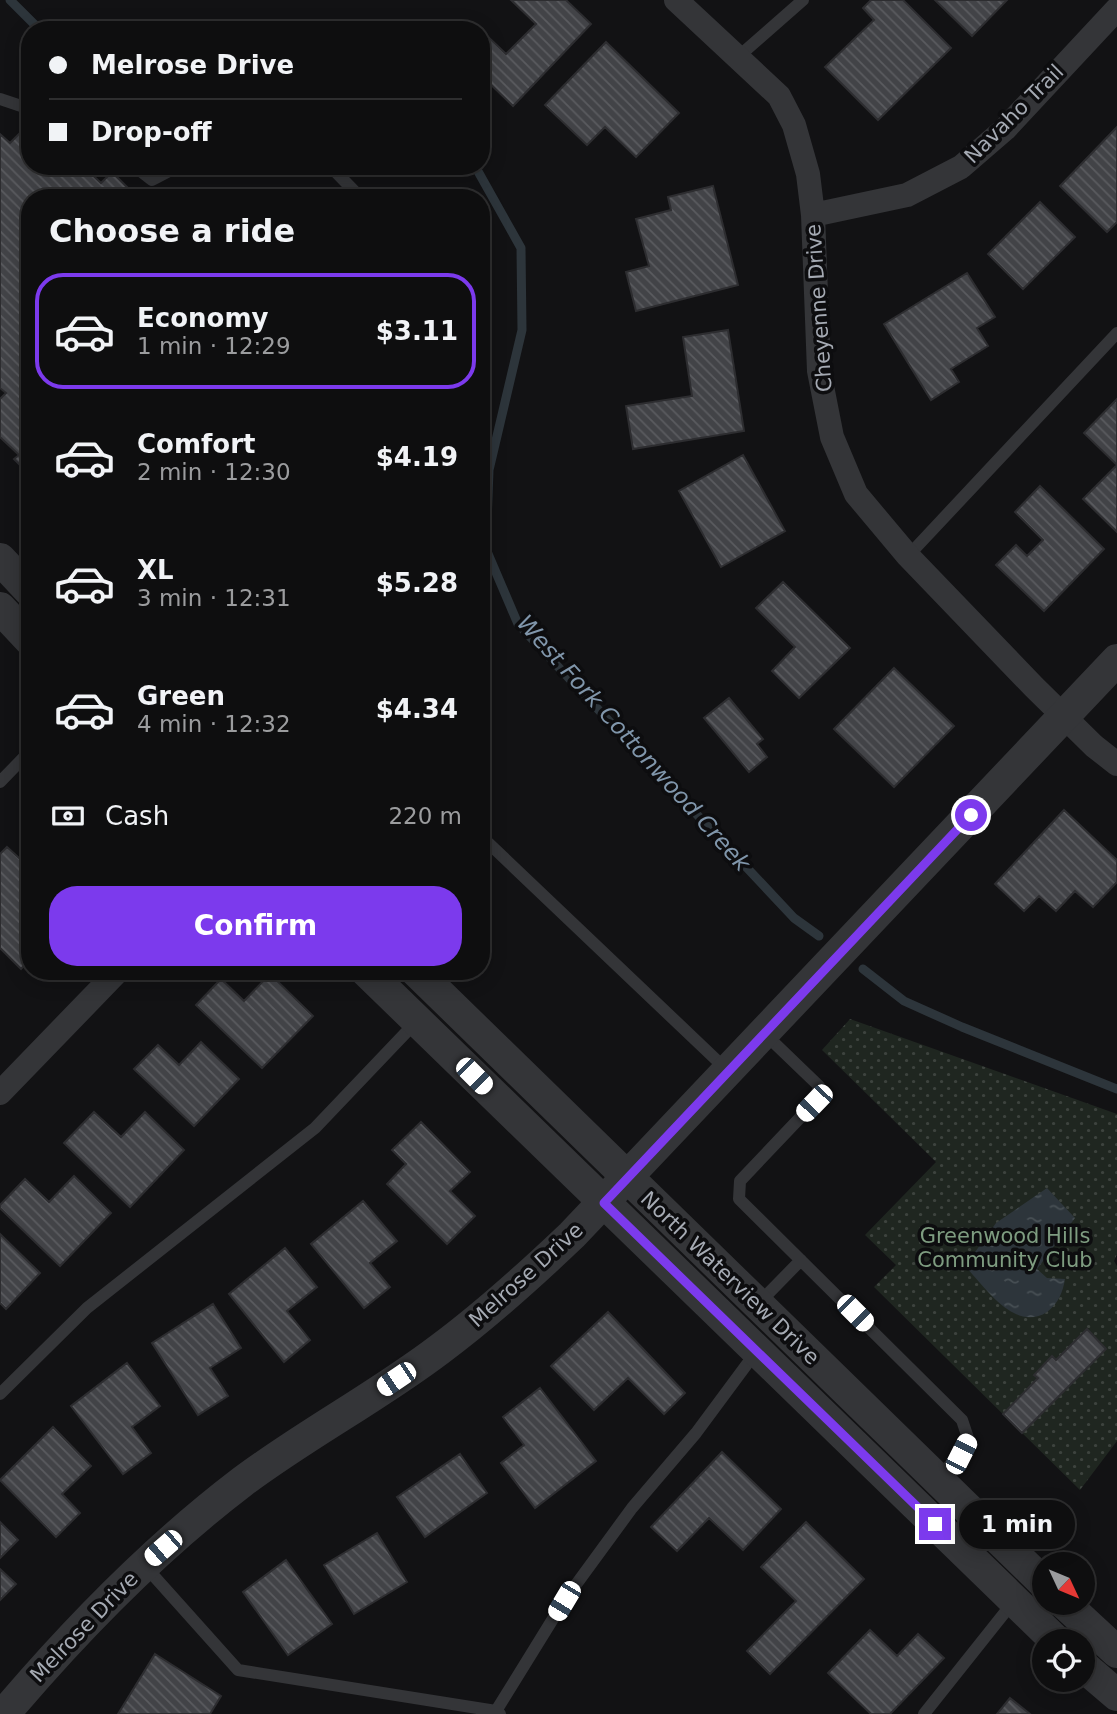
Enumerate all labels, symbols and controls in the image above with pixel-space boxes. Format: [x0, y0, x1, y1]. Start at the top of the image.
text: Melrose Drive [91, 50, 294, 80]
street label: Navaho Trail [960, 60, 1068, 168]
text: Drop-off [91, 117, 212, 147]
text: Choose a ride [49, 212, 295, 250]
street label: Cheyenne Drive [801, 223, 837, 393]
icon: car [53, 300, 116, 363]
text: Economy [137, 303, 268, 333]
text: $3.11 [376, 316, 458, 346]
text: 1 min · 12:29 [137, 333, 291, 359]
icon: car [53, 426, 116, 489]
text: Comfort [137, 429, 255, 459]
text: $4.19 [376, 442, 458, 472]
text: 2 min · 12:30 [137, 459, 291, 485]
icon: car [53, 552, 116, 615]
text: XL [137, 555, 174, 585]
text: $5.28 [376, 568, 458, 598]
text: 3 min · 12:31 [137, 585, 291, 611]
water label: West Fork Cottonwood Creek [512, 610, 757, 878]
icon: car [53, 678, 116, 741]
text: Green [137, 681, 225, 711]
text: $4.34 [376, 694, 458, 724]
text: 4 min · 12:32 [137, 711, 291, 737]
icon: cash [49, 797, 87, 835]
route start [955, 799, 987, 831]
text: Cash [105, 801, 169, 831]
text: 220 m [388, 803, 462, 829]
button: Confirm [49, 886, 462, 966]
car [452, 1054, 497, 1098]
car [792, 1081, 837, 1125]
street label: North Waterview Drive [636, 1187, 824, 1369]
street label: Melrose Drive [464, 1218, 588, 1332]
park label: Greenwood Hills Community Club [917, 1224, 1093, 1272]
car [833, 1291, 878, 1335]
car [373, 1359, 420, 1399]
car [943, 1431, 980, 1477]
callout: 1 min [960, 1500, 1075, 1548]
route end [919, 1508, 951, 1540]
text: 1 min [981, 1511, 1053, 1537]
car [141, 1526, 186, 1570]
north arrow [1032, 1552, 1096, 1615]
map controls [1032, 1552, 1095, 1692]
street label: Melrose Drive [25, 1567, 143, 1687]
car [545, 1578, 584, 1624]
button: locate [1032, 1629, 1095, 1692]

